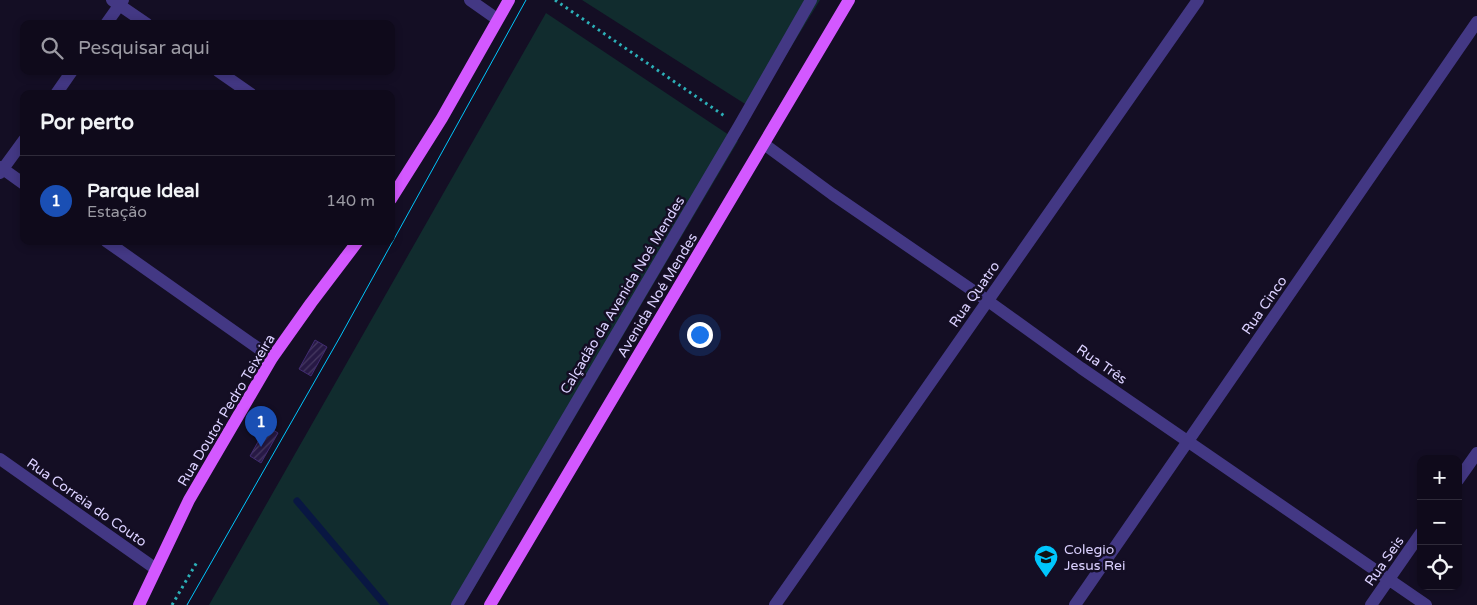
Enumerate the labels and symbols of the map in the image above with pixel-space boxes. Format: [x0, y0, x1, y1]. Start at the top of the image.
street label: Calçadão da Avenida Noé Mendes [556, 193, 688, 397]
street label: Avenida Noé Mendes [613, 230, 701, 360]
street label: Rua Quatro [946, 258, 1003, 330]
street label: Rua Cinco [1238, 273, 1291, 338]
your location [687, 322, 713, 348]
street label: Rua Doutor Pedro Teixeira [174, 331, 279, 489]
street label: Rua Três [1073, 341, 1130, 388]
pin: 1 [245, 406, 277, 447]
street label: Rua Correia do Couto [23, 455, 150, 550]
street label: Rua Seis [1361, 533, 1408, 589]
place label: Colegio Jesus Rei [1064, 541, 1125, 574]
school or university icon: Colegio Jesus Rei [1033, 544, 1059, 578]

